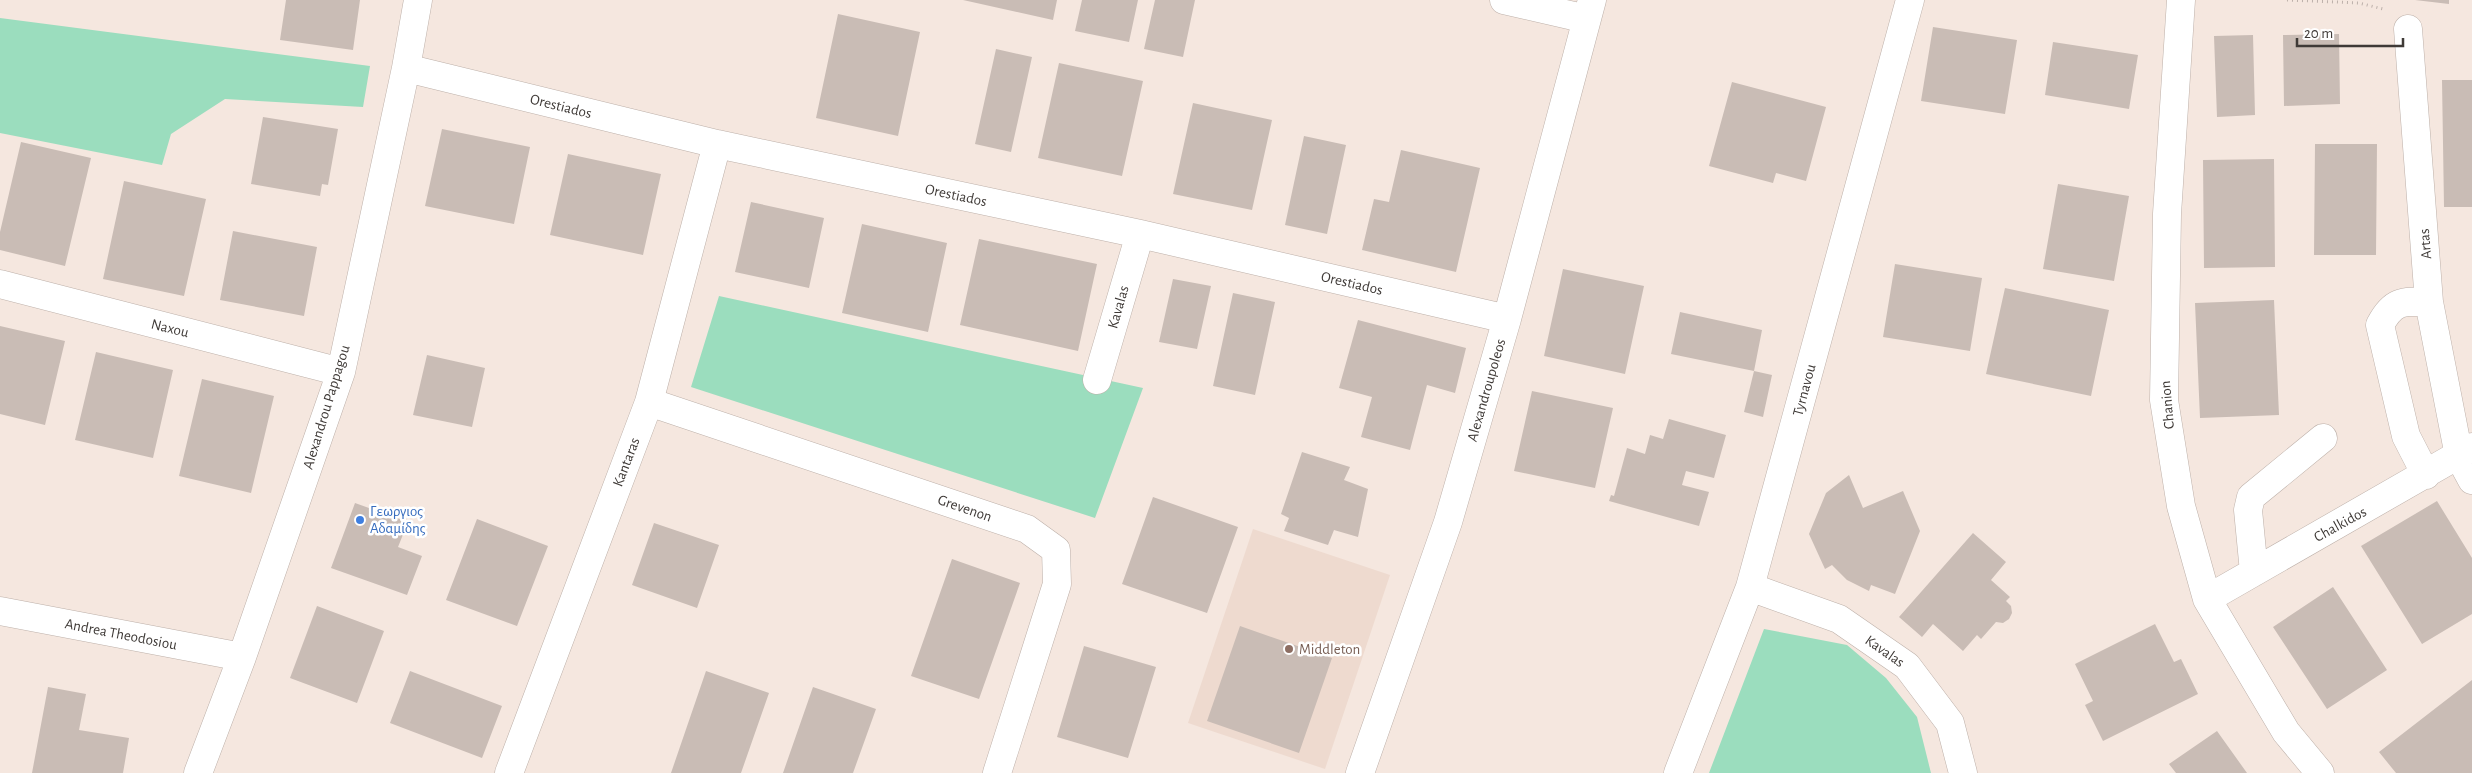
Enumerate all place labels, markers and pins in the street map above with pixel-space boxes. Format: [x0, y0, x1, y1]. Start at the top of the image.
place label: Γεωργιος Αδαμίδης [370, 504, 426, 536]
marker: Γεωργιος Αδαμίδης [354, 514, 366, 526]
place label: Middleton [1299, 642, 1360, 657]
marker: Middleton [1283, 643, 1295, 655]

